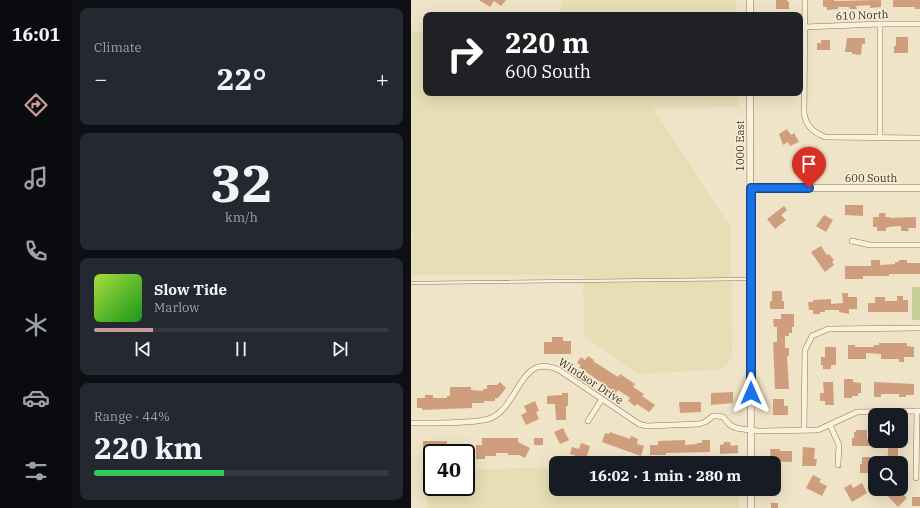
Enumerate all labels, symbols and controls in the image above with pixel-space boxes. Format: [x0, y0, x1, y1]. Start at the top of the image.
street label: 610 North [835, 7, 889, 23]
text: 16:01 [12, 23, 60, 46]
text: 220 m [505, 24, 589, 61]
icon: right [439, 28, 491, 80]
text: Climate [94, 39, 141, 56]
text: 22° [216, 59, 267, 98]
text: 600 South [505, 60, 591, 83]
text: − [94, 64, 107, 93]
text: + [376, 64, 389, 93]
icon: directions [22, 91, 50, 119]
street label: 1000 East [733, 120, 747, 172]
pin [792, 147, 826, 188]
text: 32 [210, 149, 273, 216]
icon: arrive [798, 153, 820, 175]
icon: music [22, 164, 50, 192]
street label: 600 South [845, 171, 897, 185]
text: km/h [225, 209, 258, 226]
icon: phone [22, 237, 50, 265]
text: Slow Tide [154, 280, 227, 299]
text: Marlow [154, 299, 199, 316]
icon: climate [22, 311, 50, 339]
icon: previous [132, 338, 154, 360]
icon: pause [230, 338, 252, 360]
icon: next [329, 338, 351, 360]
street label: Windsor Drive [556, 355, 626, 407]
position arrow [730, 372, 772, 414]
icon: car [22, 384, 50, 412]
text: Range · 44% [94, 408, 170, 425]
map controls [868, 408, 908, 496]
button: sound [868, 408, 908, 448]
text: 220 km [94, 428, 203, 467]
speed limit sign: 40 [423, 444, 475, 496]
button: search [868, 456, 908, 496]
icon: filters [22, 457, 50, 485]
text: 16:02 · 1 min · 280 m [589, 466, 741, 485]

